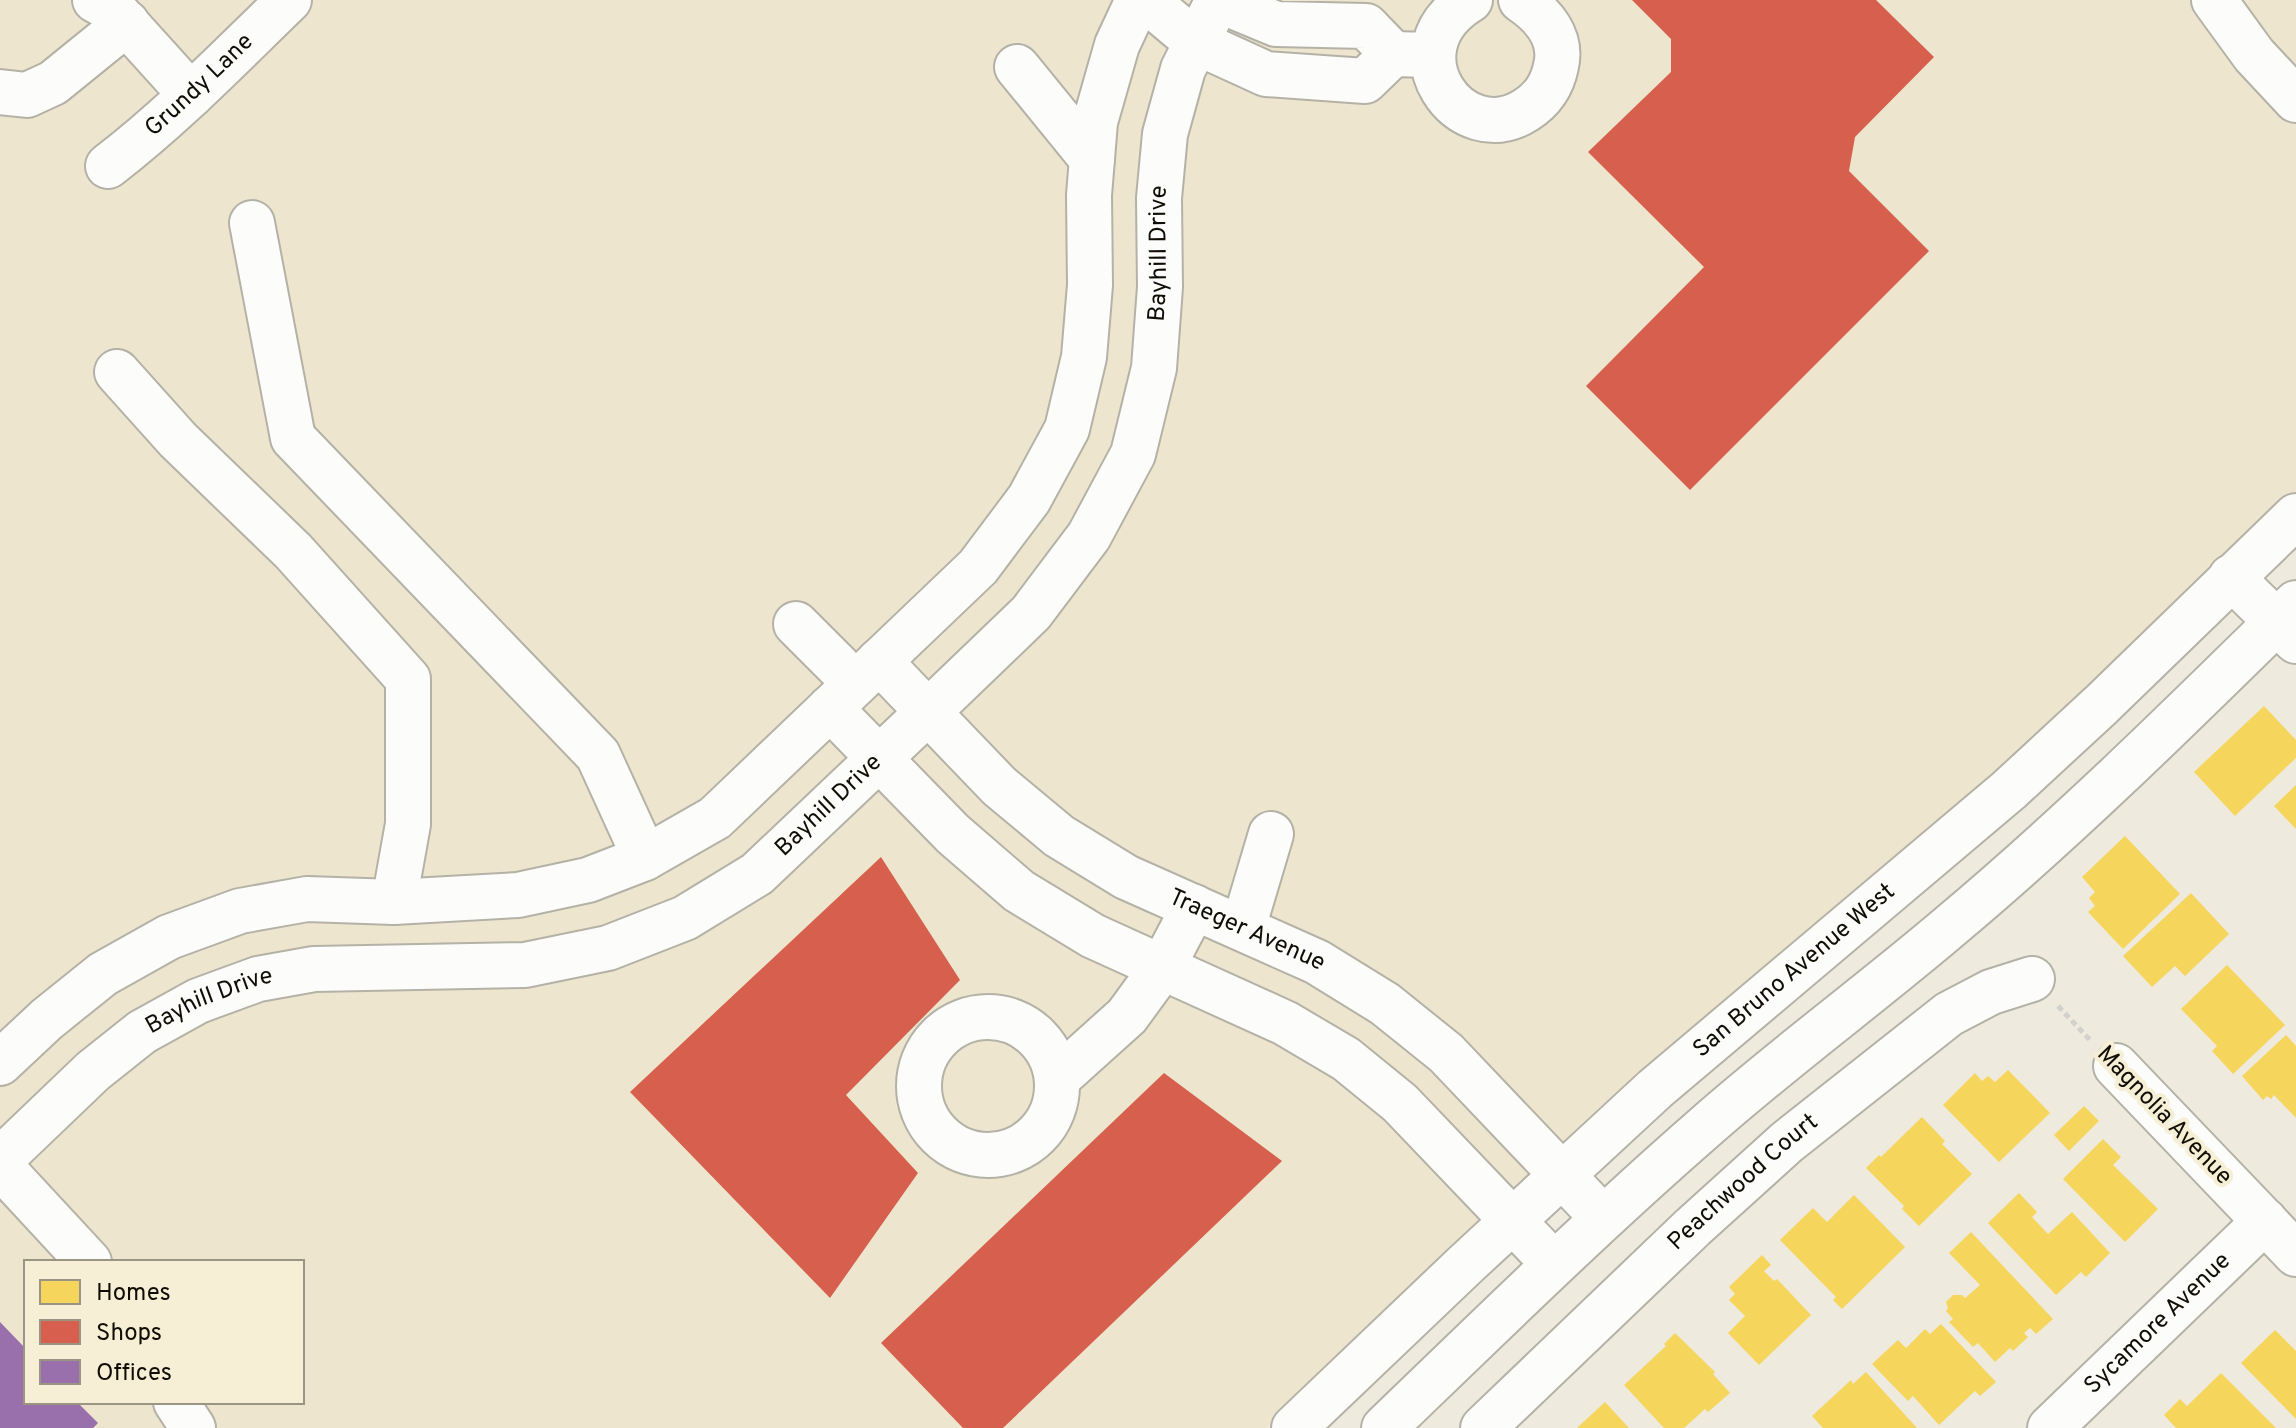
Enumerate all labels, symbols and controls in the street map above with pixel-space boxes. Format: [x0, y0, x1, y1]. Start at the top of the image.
street label: Grundy Lane [139, 27, 260, 144]
street label: Bayhill Drive [1142, 184, 1175, 323]
street label: Bayhill Drive [769, 748, 889, 864]
street label: San Bruno Avenue West [1688, 877, 1902, 1065]
street label: Traeger Avenue [1164, 883, 1331, 978]
street label: Bayhill Drive [141, 962, 275, 1042]
street label: Magnolia Avenue [2090, 1040, 2238, 1192]
street label: Peachwood Court [1662, 1108, 1825, 1257]
street label: Sycamore Avenue [2079, 1247, 2238, 1401]
legend [24, 1260, 304, 1404]
text: Homes [96, 1279, 171, 1309]
text: Shops [96, 1319, 162, 1349]
text: Offices [96, 1359, 172, 1389]

